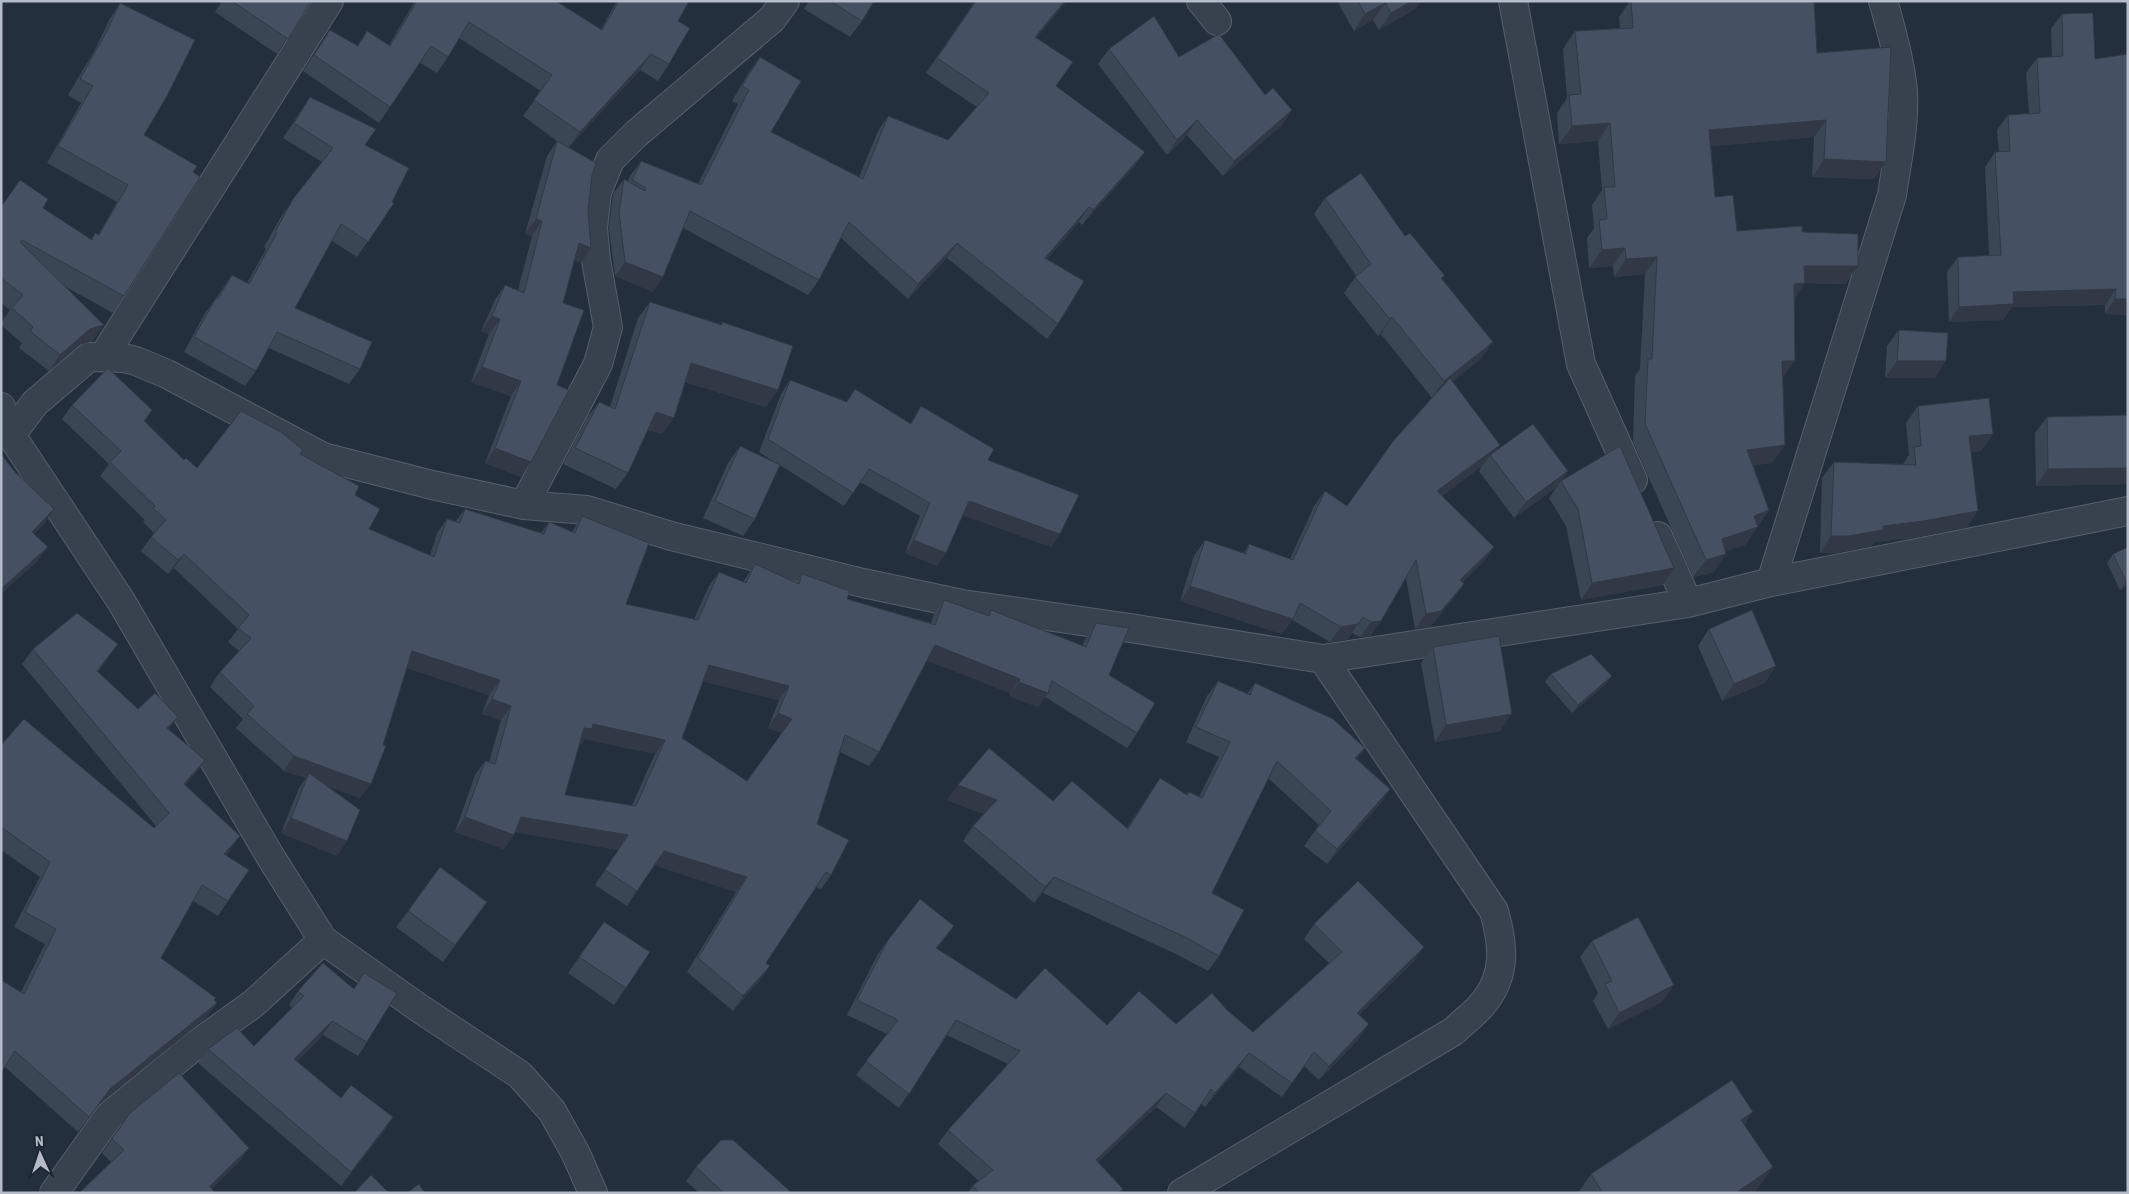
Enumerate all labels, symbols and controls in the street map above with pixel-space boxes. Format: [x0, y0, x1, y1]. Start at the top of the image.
north arrow [15, 1129, 65, 1179]
text: N [35, 1133, 44, 1149]

